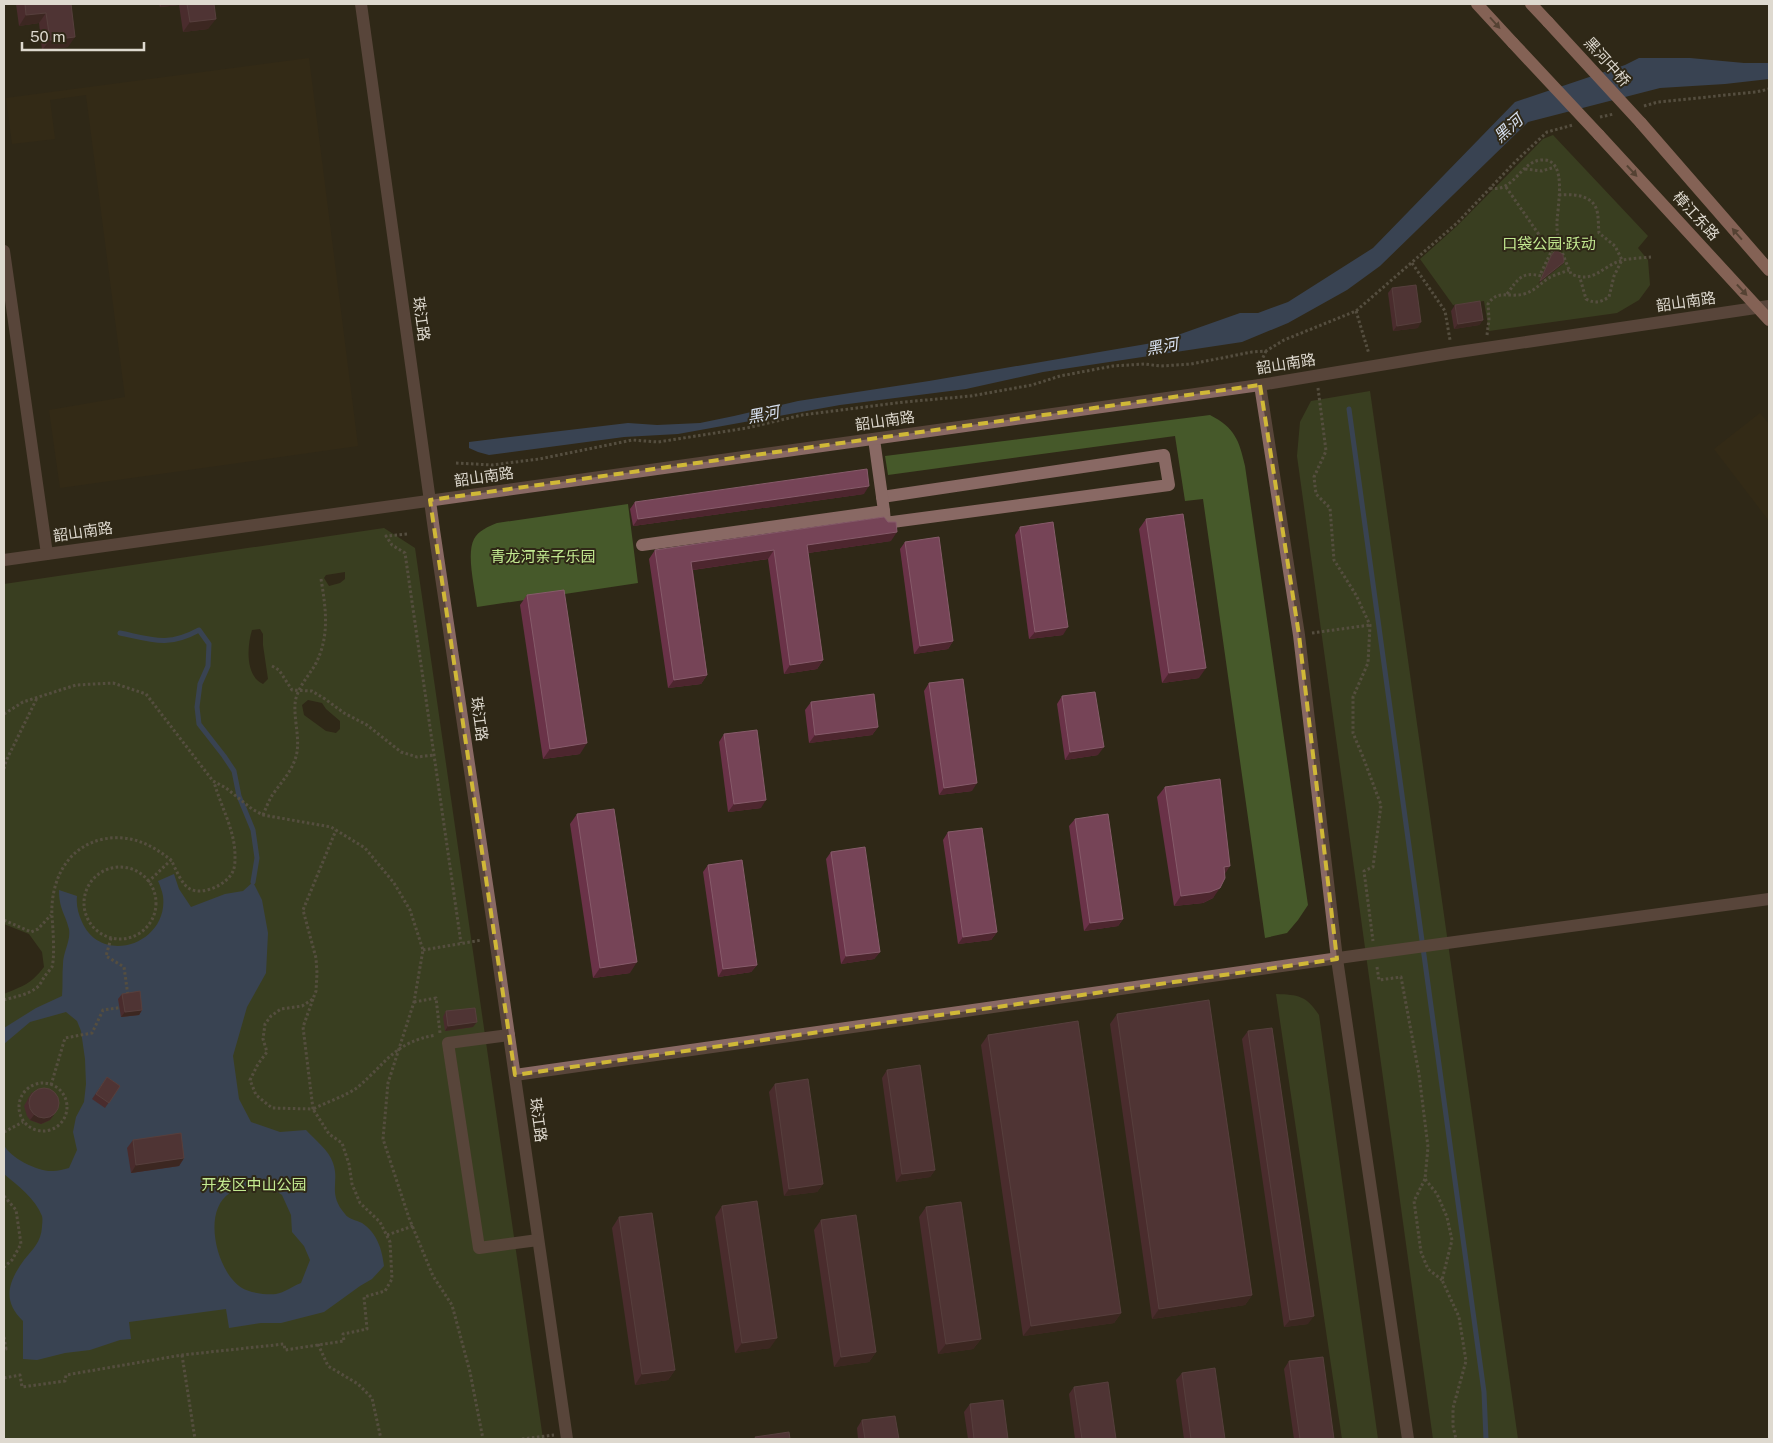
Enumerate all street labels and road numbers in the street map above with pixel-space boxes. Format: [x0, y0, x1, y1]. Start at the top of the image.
street label: 黑河中桥 [1581, 34, 1634, 90]
street label: 樟江东路 [1670, 188, 1723, 243]
street label: 韶山南路 [1655, 289, 1717, 314]
street label: 珠江路 [410, 295, 433, 342]
street label: 韶山南路 [1255, 350, 1317, 377]
street label: 韶山南路 [854, 408, 916, 433]
street label: 韶山南路 [453, 464, 515, 489]
street label: 韶山南路 [52, 519, 114, 544]
street label: 珠江路 [468, 695, 491, 742]
street label: 珠江路 [527, 1096, 550, 1143]

